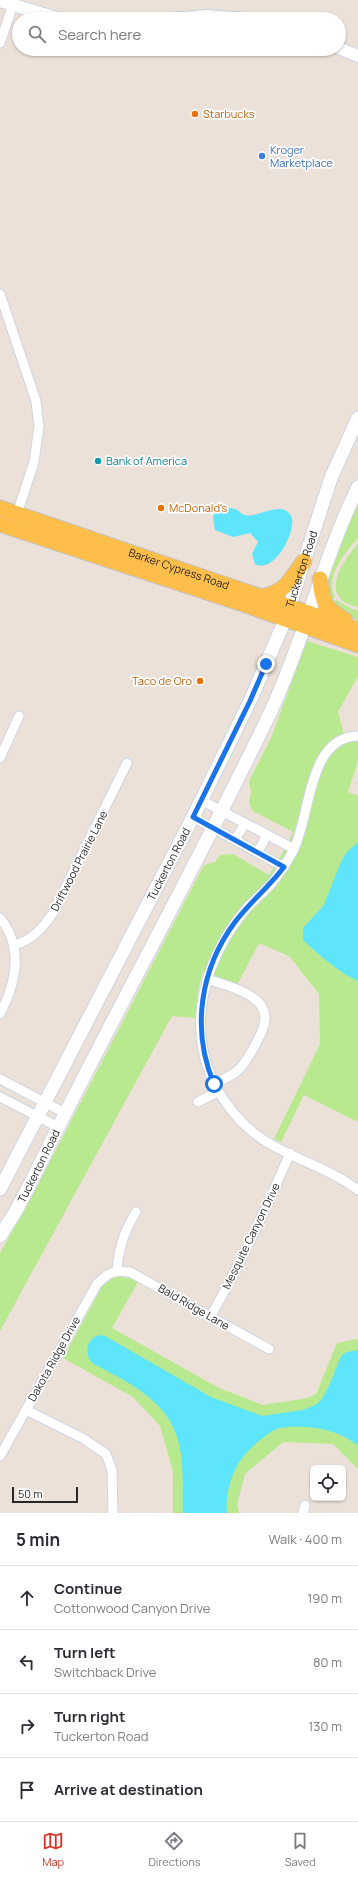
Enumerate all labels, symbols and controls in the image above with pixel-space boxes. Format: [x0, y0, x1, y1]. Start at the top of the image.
search box [12, 12, 346, 56]
icon: search [26, 23, 48, 45]
text: Search here [58, 24, 141, 45]
place label: Starbucks [203, 106, 255, 121]
marker: Starbucks [190, 109, 200, 119]
place label: Kroger Marketplace [270, 142, 334, 170]
marker: Kroger Marketplace [257, 151, 267, 161]
place label: Bank of America [106, 453, 187, 468]
marker: Bank of America [93, 456, 103, 466]
place label: McDonald's [169, 500, 227, 515]
marker: McDonald's [156, 503, 166, 513]
street label: Tuckerton Road [282, 529, 320, 609]
street label: Barker Cypress Road [127, 544, 231, 593]
route end [257, 655, 275, 673]
place label: Taco de Oro [132, 673, 192, 688]
marker: Taco de Oro [195, 676, 205, 686]
street label: Driftwood Prairie Lane [47, 807, 111, 914]
street label: Tuckerton Road [143, 825, 193, 903]
route start [205, 1075, 223, 1093]
street label: Tuckerton Road [14, 1127, 63, 1205]
street label: Mesquite Canyon Drive [218, 1180, 283, 1292]
street label: Bald Ridge Lane [156, 1280, 233, 1333]
street label: Dakota Ridge Drive [24, 1313, 83, 1404]
map controls [310, 1465, 346, 1501]
button: locate [310, 1465, 346, 1501]
scale bar [12, 1485, 78, 1504]
text: 50 m [18, 1486, 43, 1501]
text: 5 min [16, 1528, 60, 1551]
text: Walk · 400 m [268, 1530, 342, 1548]
text: Continue [54, 1578, 122, 1599]
icon: ahead [16, 1587, 38, 1609]
text: 190 m [307, 1589, 342, 1607]
text: Cottonwood Canyon Drive [54, 1599, 210, 1617]
text: Turn left [54, 1642, 116, 1663]
icon: left [16, 1651, 38, 1673]
text: 80 m [313, 1653, 342, 1671]
text: Switchback Drive [54, 1663, 156, 1681]
text: Turn right [54, 1706, 125, 1727]
icon: right [16, 1715, 38, 1737]
text: 130 m [308, 1717, 342, 1735]
text: Tuckerton Road [54, 1727, 148, 1745]
icon: arrive [16, 1779, 38, 1801]
text: Arrive at destination [54, 1779, 203, 1800]
tab: Map [42, 1830, 64, 1869]
tab: Directions [148, 1830, 201, 1869]
tab: Saved [285, 1830, 316, 1869]

